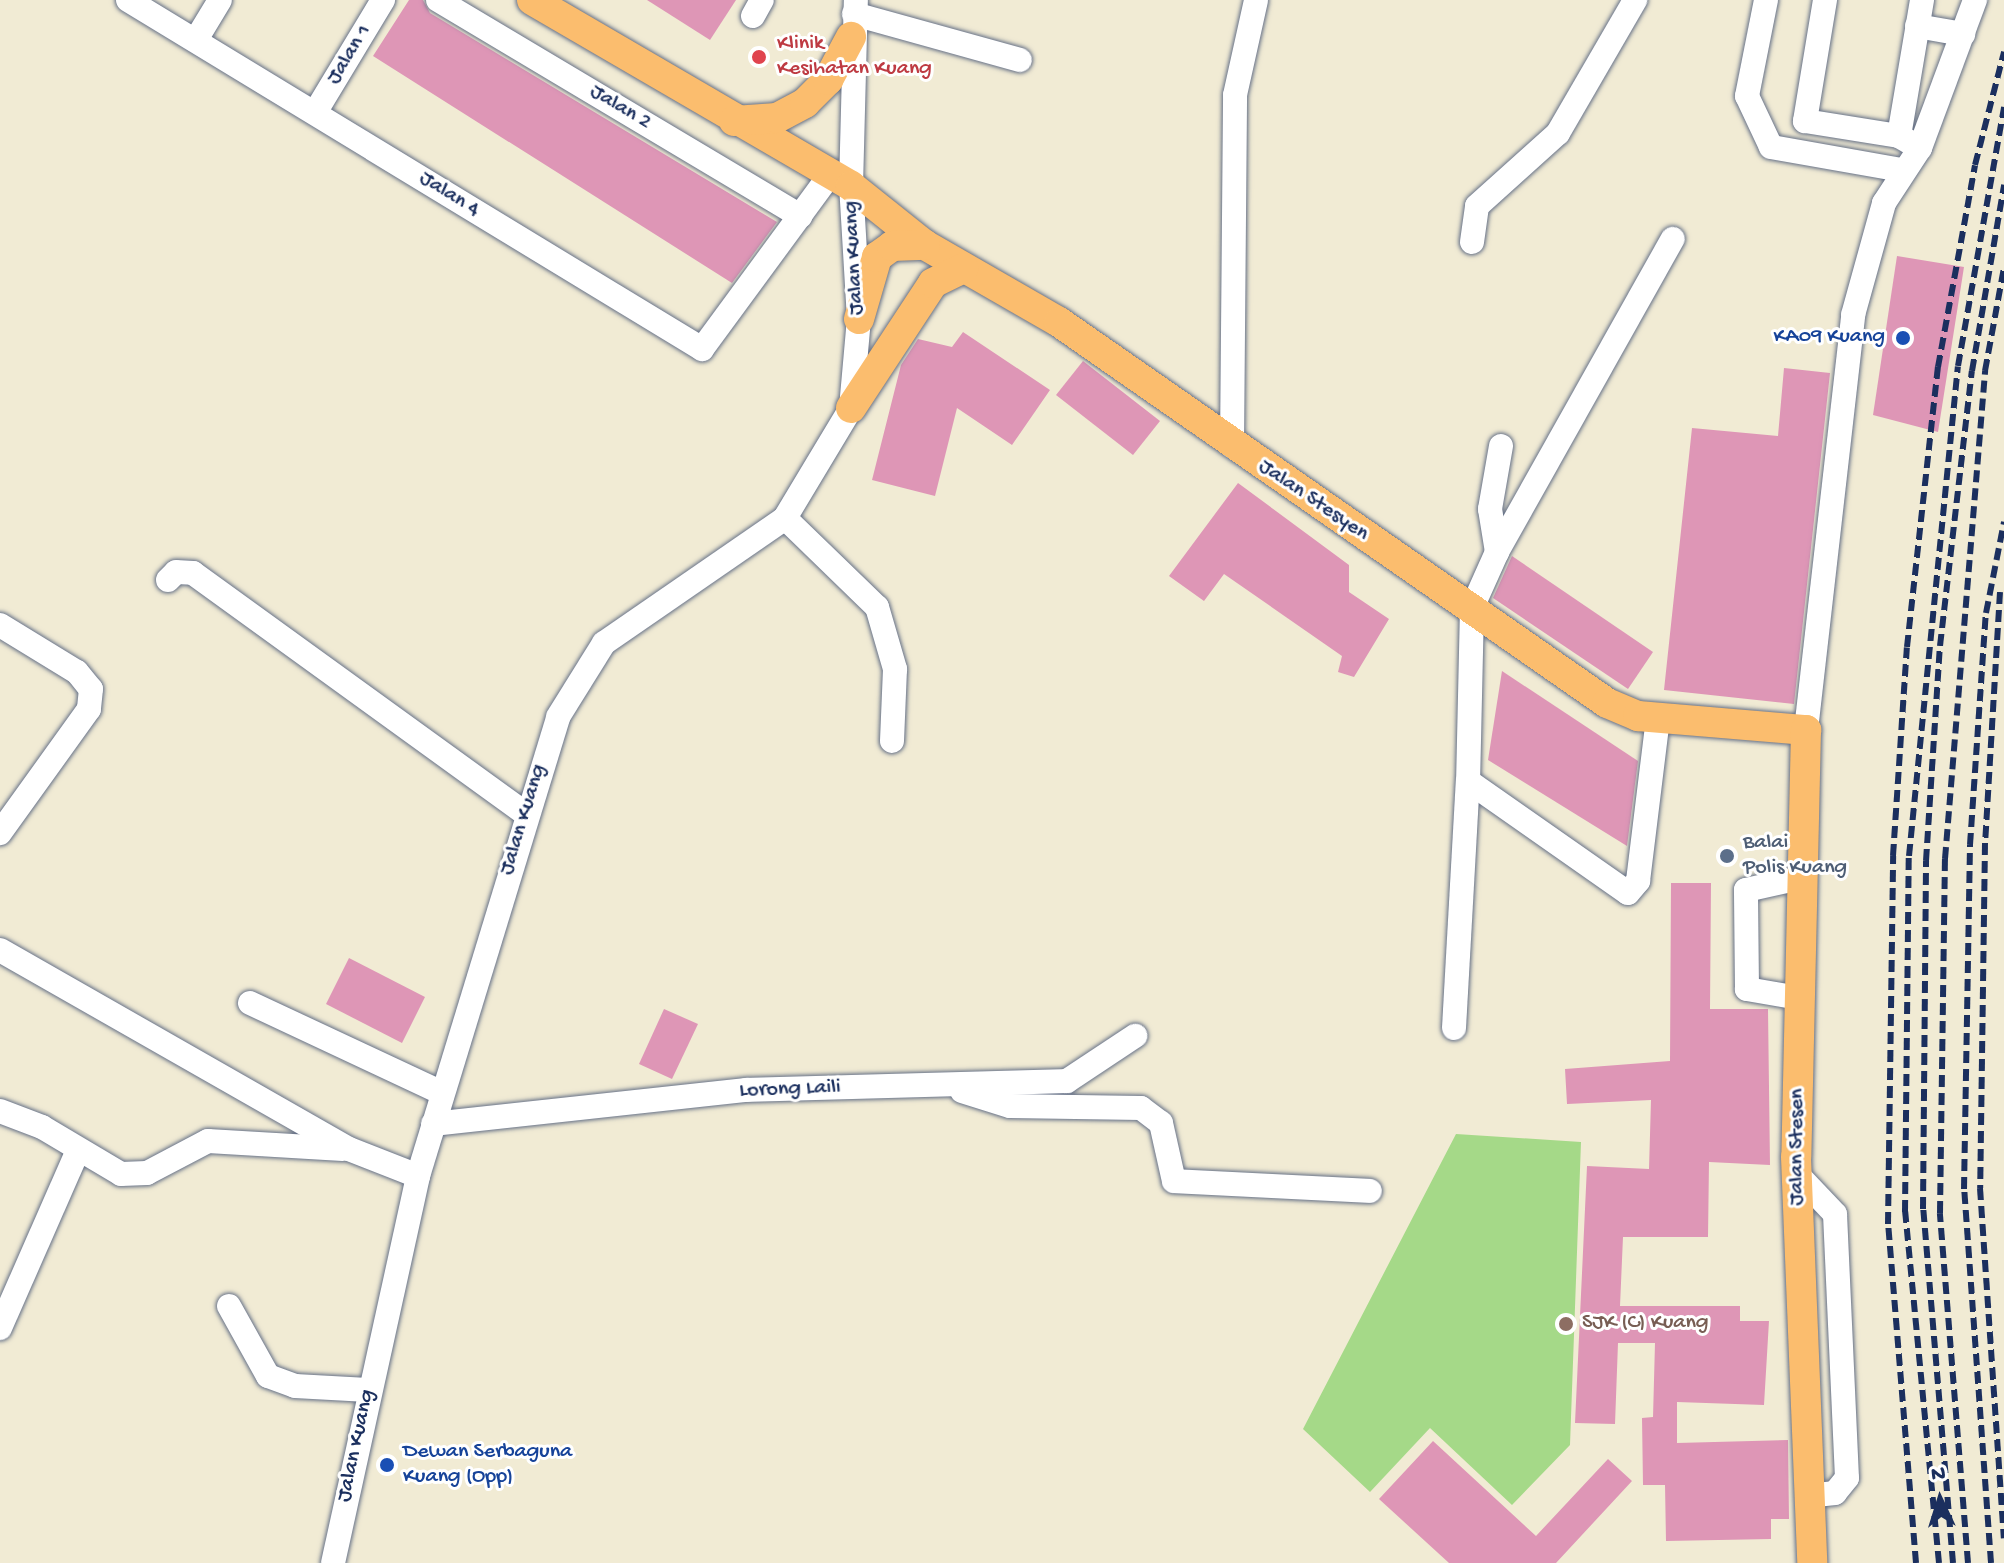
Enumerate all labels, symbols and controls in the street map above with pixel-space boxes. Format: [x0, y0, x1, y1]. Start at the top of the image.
street label: Jalan 1 [322, 20, 378, 90]
place label: Klinik Kesihatan Kuang [777, 31, 932, 82]
marker: Klinik Kesihatan Kuang [748, 46, 770, 68]
street label: Jalan 2 [584, 79, 656, 137]
street label: Jalan 4 [414, 166, 484, 224]
street label: Jalan Kuang [839, 200, 871, 316]
place label: KA09 Kuang [1774, 325, 1885, 351]
marker: KA09 Kuang [1892, 327, 1914, 349]
street label: Jalan Stesyen [1253, 454, 1373, 548]
street label: Jalan Kuang [495, 762, 553, 878]
place label: Balai Polis Kuang [1743, 830, 1847, 882]
marker: Balai Polis Kuang [1718, 847, 1736, 865]
street label: Lorong Laili [739, 1075, 841, 1105]
street label: Jalan Stesen [1785, 1088, 1811, 1206]
place label: SJK (C) Kuang [1582, 1311, 1708, 1337]
marker: SJK (C) Kuang [1557, 1315, 1575, 1333]
street label: Jalan Kuang [332, 1387, 382, 1505]
place label: Dewan Serbaguna Kuang (Opp) [403, 1439, 572, 1490]
marker: Dewan Serbaguna Kuang (Opp) [378, 1456, 396, 1474]
north arrow [1900, 1459, 1980, 1539]
text: N [1930, 1462, 1946, 1489]

